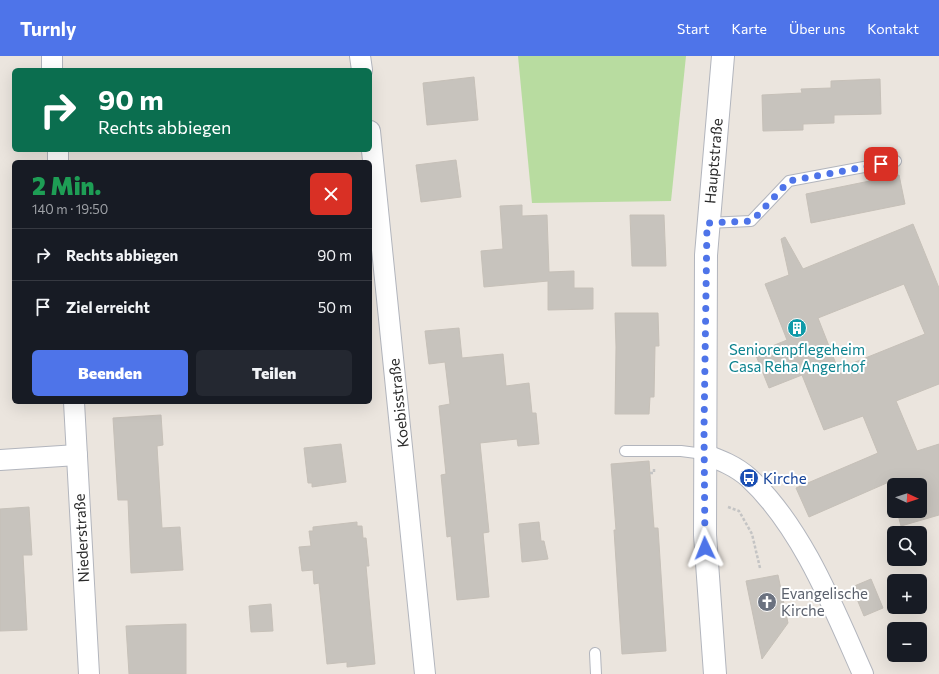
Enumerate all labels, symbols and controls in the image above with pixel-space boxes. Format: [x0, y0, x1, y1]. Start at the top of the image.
text: Turnly [20, 17, 76, 40]
text: Start [677, 20, 710, 37]
text: Karte [732, 20, 767, 37]
text: Über uns [789, 20, 845, 37]
text: Kontakt [867, 20, 919, 37]
text: 90 m [98, 82, 164, 116]
icon: right [32, 84, 84, 136]
text: Rechts abbiegen [98, 116, 231, 138]
street label: Hauptstraße [700, 117, 726, 205]
pin [864, 147, 898, 181]
icon: arrive [870, 153, 892, 175]
text: 2 Min. [32, 171, 101, 200]
button: close [310, 173, 352, 215]
text: 140 m · 19:50 [32, 201, 108, 217]
icon: right [32, 244, 54, 266]
text: Rechts abbiegen [66, 246, 178, 264]
text: 90 m [317, 246, 352, 264]
icon: arrive [32, 296, 54, 318]
text: Ziel erreicht [66, 298, 150, 316]
text: 50 m [318, 298, 352, 316]
building icon: Seniorenpflegeheim Casa Reha Angerhof [786, 317, 808, 339]
place label: Seniorenpflegeheim Casa Reha Angerhof [729, 340, 865, 375]
button: Beenden [32, 350, 188, 396]
button: Teilen [196, 350, 352, 396]
street label: Koebisstraße [384, 357, 412, 448]
bus stop icon: Kirche [738, 467, 760, 489]
place label: Kirche [763, 469, 807, 487]
north arrow [887, 478, 927, 518]
map controls [887, 478, 927, 662]
street label: Niederstraße [70, 493, 92, 583]
button: search [887, 526, 927, 566]
position arrow [684, 527, 726, 569]
button: + [887, 574, 927, 614]
place label: Evangelische Kirche [781, 584, 868, 619]
church icon: Evangelische Kirche [756, 591, 778, 613]
button: − [887, 622, 927, 662]

